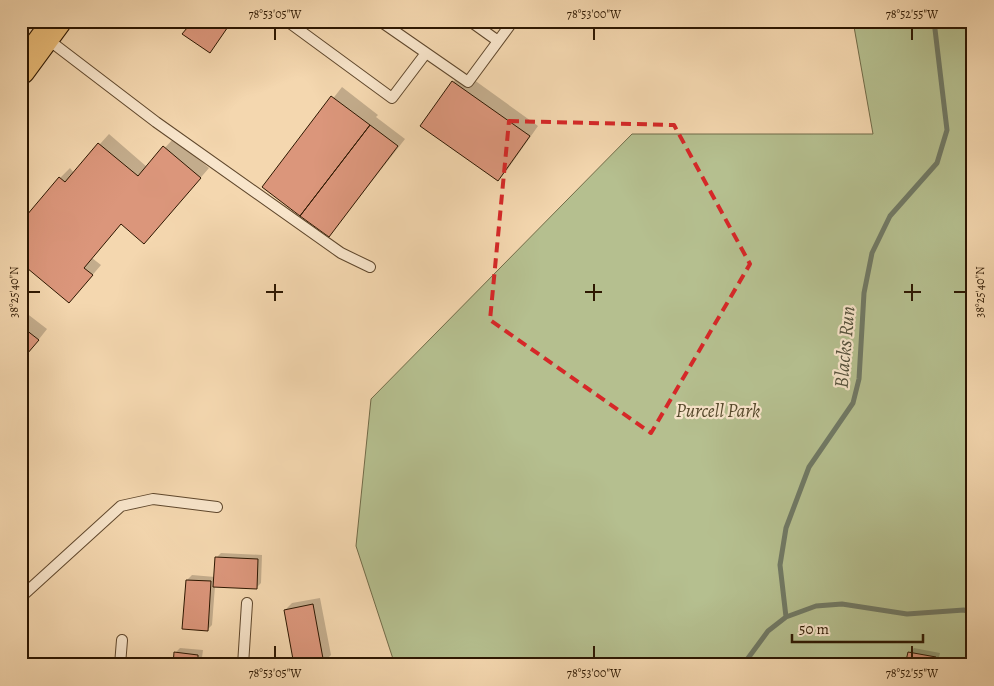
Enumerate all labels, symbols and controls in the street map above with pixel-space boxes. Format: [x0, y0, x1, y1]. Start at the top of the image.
text: 78°53'05"W [248, 6, 302, 22]
text: 78°53'00"W [567, 6, 622, 22]
text: 78°52'55"W [886, 6, 939, 22]
text: 38°25'40"N [6, 266, 22, 318]
text: 38°25'40"N [972, 266, 988, 318]
water label: Blacks Run [827, 305, 862, 389]
park label: Purcell Park [676, 398, 760, 424]
scale bar [792, 611, 923, 643]
text: 50 m [799, 619, 829, 639]
text: 78°53'05"W [248, 665, 302, 681]
text: 78°53'00"W [567, 665, 622, 681]
text: 78°52'55"W [886, 665, 939, 681]

